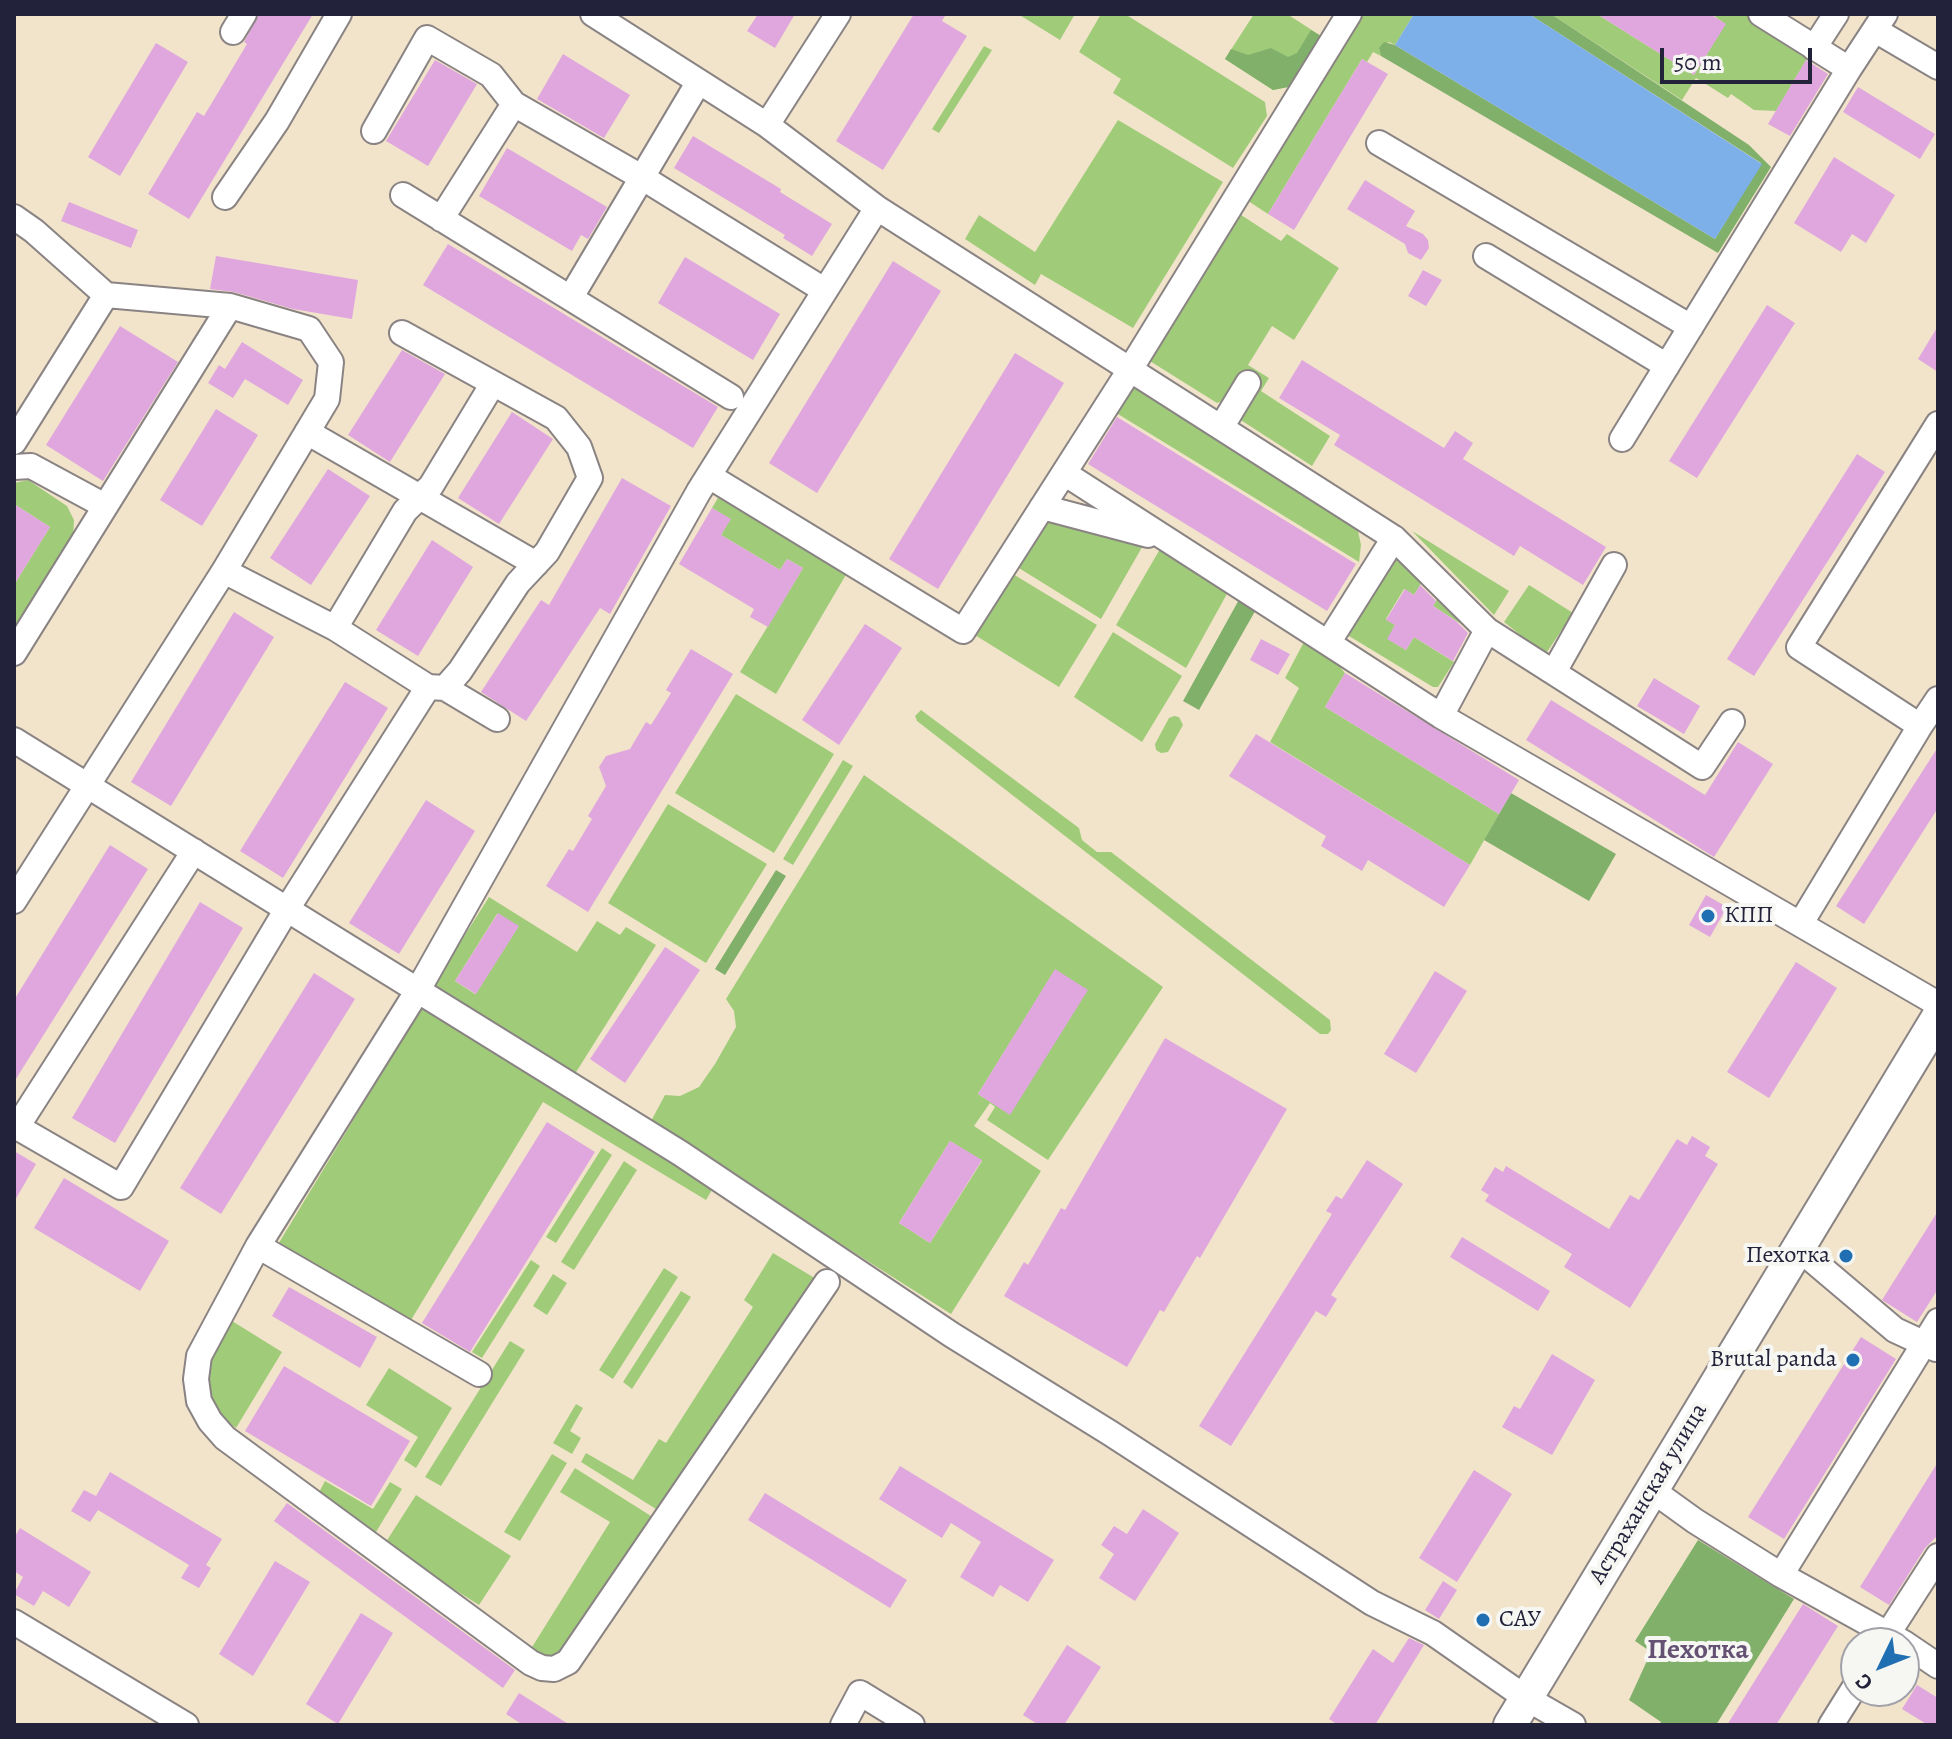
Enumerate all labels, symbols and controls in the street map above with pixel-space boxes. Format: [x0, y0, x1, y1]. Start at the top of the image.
scale bar [1664, 32, 1816, 82]
text: 50 m [1674, 46, 1722, 78]
place label: КПП [1724, 902, 1773, 930]
marker: КПП [1699, 907, 1717, 925]
place label: Пехотка [1746, 1242, 1830, 1270]
marker: Пехотка [1837, 1247, 1855, 1265]
place label: Brutal panda [1710, 1346, 1837, 1374]
marker: Brutal panda [1844, 1351, 1862, 1369]
street label: Астраханская улица [1584, 1398, 1714, 1590]
place label: САУ [1499, 1606, 1541, 1634]
marker: САУ [1474, 1611, 1492, 1629]
north arrow [1840, 1627, 1920, 1707]
district label: Пехотка [1647, 1634, 1749, 1668]
text: С [1848, 1667, 1880, 1697]

